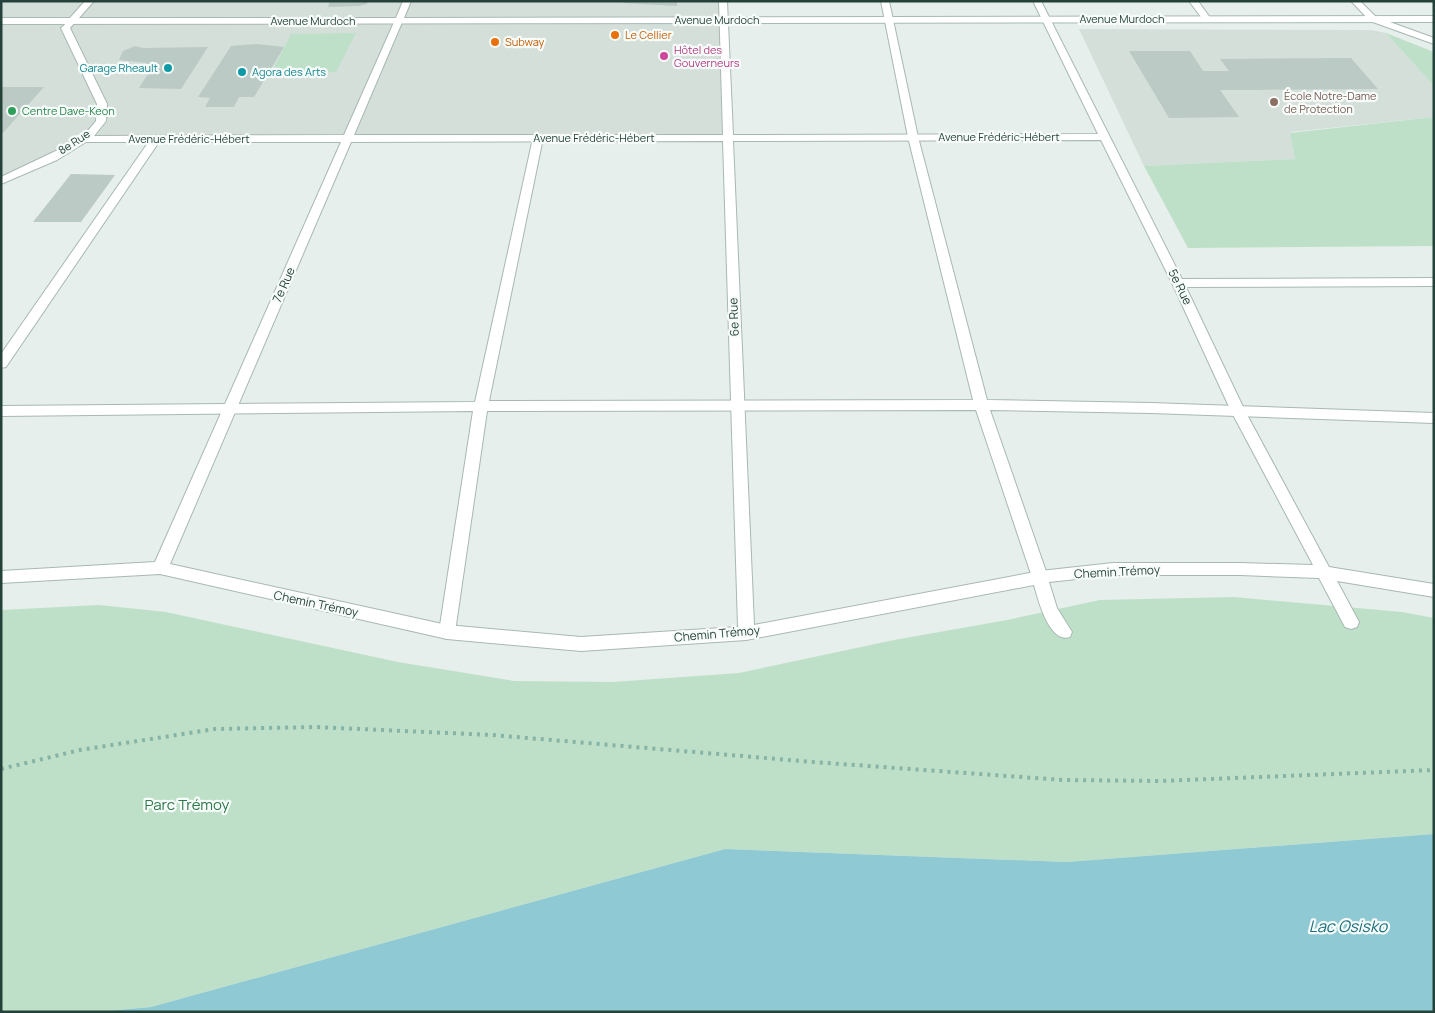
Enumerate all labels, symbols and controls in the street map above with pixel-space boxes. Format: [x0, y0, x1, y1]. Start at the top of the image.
street label: Avenue Murdoch [1079, 11, 1165, 26]
street label: Avenue Murdoch [674, 12, 760, 27]
street label: Avenue Murdoch [270, 13, 356, 28]
place label: Le Cellier [625, 27, 672, 42]
marker: Le Cellier [609, 29, 621, 41]
place label: Subway [505, 34, 545, 49]
marker: Subway [489, 36, 501, 48]
place label: Hôtel des Gouverneurs [674, 42, 740, 70]
marker: Hôtel des Gouverneurs [658, 50, 670, 62]
place label: Garage Rheault [80, 60, 158, 75]
marker: Garage Rheault [162, 62, 174, 74]
place label: Agora des Arts [252, 64, 326, 79]
marker: Agora des Arts [236, 66, 248, 78]
place label: École Notre-Dame de Protection [1284, 88, 1377, 116]
marker: École Notre-Dame de Protection [1268, 96, 1280, 108]
place label: Centre Dave-Keon [22, 103, 115, 118]
marker: Centre Dave-Keon [6, 105, 18, 117]
street label: 8e Rue [55, 125, 93, 157]
street label: Avenue Frédéric-Hébert [938, 129, 1060, 144]
street label: Avenue Frédéric-Hébert [533, 130, 655, 145]
street label: Avenue Frédéric-Hébert [128, 131, 250, 146]
street label: 7e Rue [268, 264, 299, 305]
street label: 5e Rue [1164, 266, 1196, 308]
street label: 6e Rue [724, 297, 743, 337]
street label: Chemin Trémoy [1074, 561, 1161, 582]
street label: Chemin Trémoy [272, 586, 361, 621]
street label: Chemin Trémoy [673, 621, 761, 646]
park label: Parc Trémoy [145, 794, 230, 815]
water label: Lac Osisko [1309, 915, 1389, 937]

